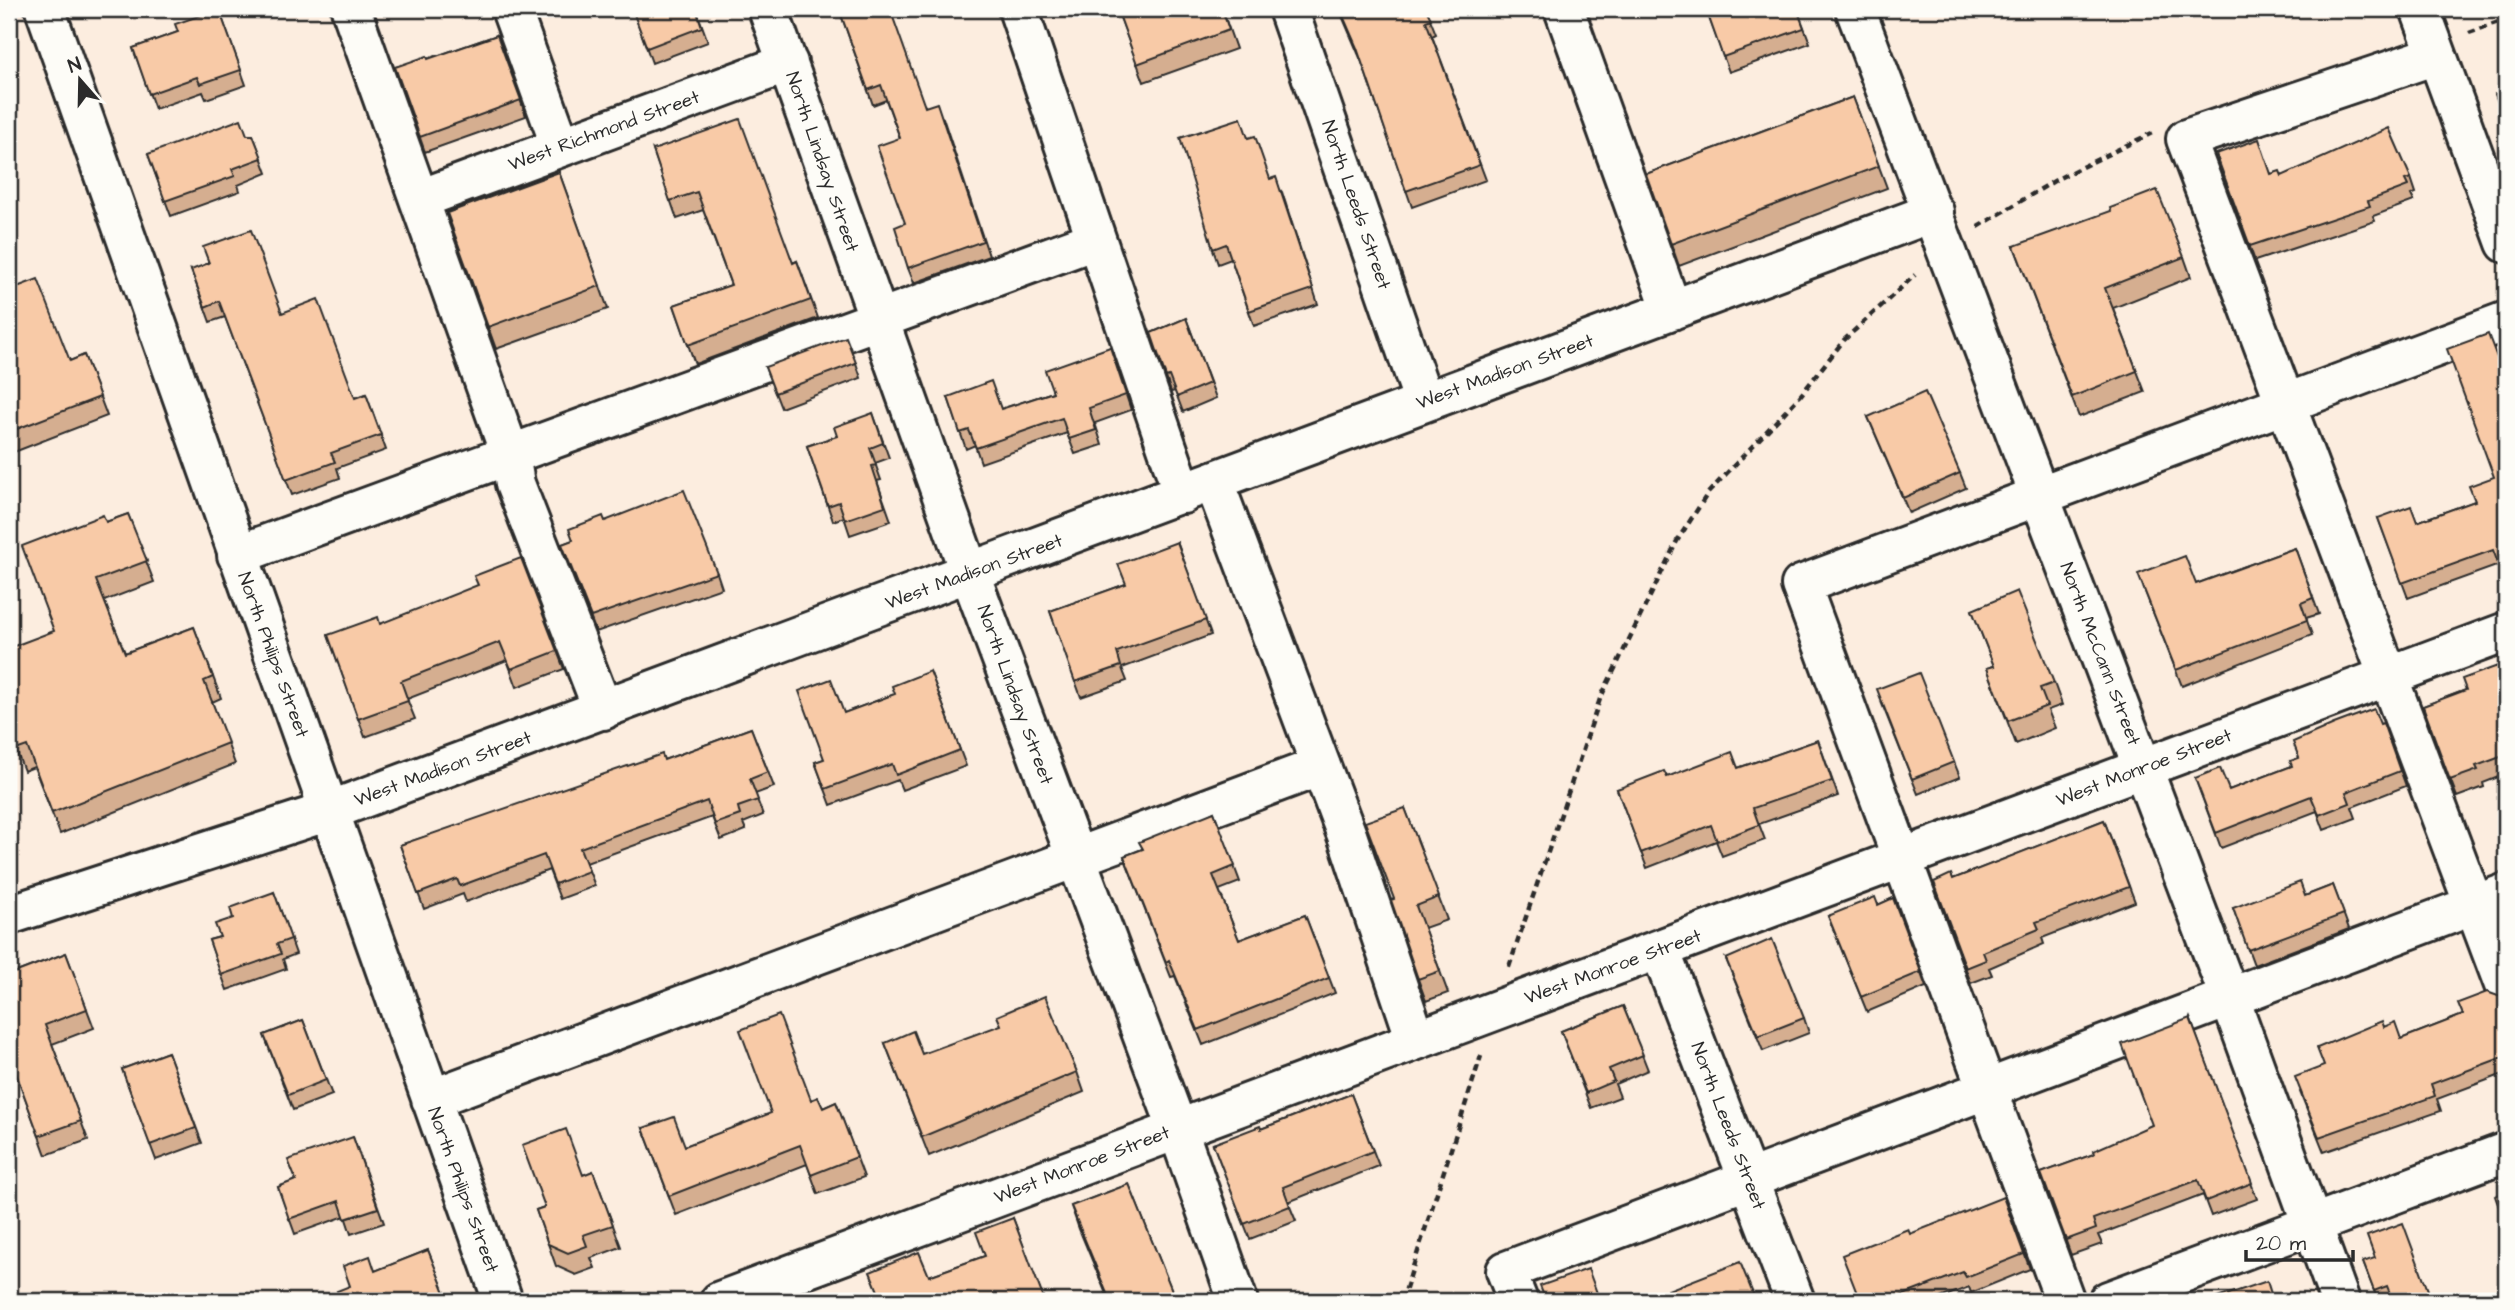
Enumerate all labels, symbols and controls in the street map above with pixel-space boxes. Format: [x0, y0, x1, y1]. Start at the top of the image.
north arrow [46, 46, 116, 116]
text: N [64, 51, 85, 80]
street label: North Lindsay Street [778, 68, 866, 256]
street label: West Richmond Street [505, 84, 704, 178]
street label: North Leeds Street [1314, 117, 1398, 293]
street label: West Madison Street [1413, 327, 1598, 417]
street label: West Madison Street [882, 527, 1067, 617]
street label: North McCann Street [2053, 559, 2147, 750]
street label: North Philips Street [230, 568, 316, 742]
street label: North Lindsay Street [969, 602, 1060, 789]
street label: West Monroe Street [2052, 722, 2236, 814]
street label: West Madison Street [351, 724, 536, 814]
street label: West Monroe Street [1521, 922, 1706, 1012]
street label: North Leeds Street [1684, 1039, 1772, 1214]
street label: North Philips Street [420, 1103, 506, 1277]
street label: West Monroe Street [990, 1119, 1174, 1211]
scale bar [2246, 1219, 2352, 1263]
text: 20 m [2256, 1229, 2307, 1258]

